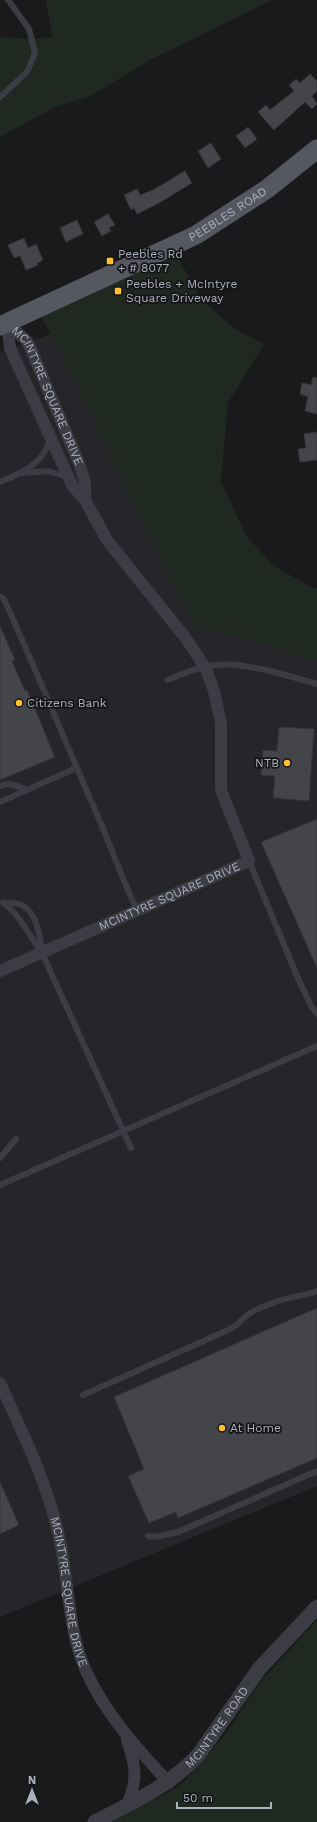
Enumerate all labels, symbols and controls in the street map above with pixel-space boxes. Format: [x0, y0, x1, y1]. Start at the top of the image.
street label: PEEBLES ROAD [186, 184, 270, 244]
place label: Peebles Rd + # 8077 [118, 247, 183, 275]
marker: Peebles Rd + # 8077 [105, 256, 115, 266]
place label: Peebles + McIntyre Square Driveway [126, 277, 238, 305]
marker: Peebles + McIntyre Square Driveway [113, 286, 123, 296]
street label: MCINTYRE SQUARE DRIVE [9, 324, 86, 468]
place label: Citizens Bank [27, 696, 107, 710]
marker: Citizens Bank [14, 698, 24, 708]
place label: NTB [255, 756, 279, 770]
marker: NTB [282, 758, 292, 768]
street label: MCINTYRE SQUARE DRIVE [97, 859, 242, 933]
place label: At Home [230, 1421, 281, 1435]
marker: At Home [217, 1423, 227, 1433]
street label: MCINTYRE SQUARE DRIVE [47, 1515, 91, 1669]
street label: MCINTYRE ROAD [182, 1684, 251, 1771]
north arrow [12, 1770, 52, 1810]
text: N [28, 1774, 36, 1787]
scale bar [177, 1784, 271, 1810]
text: 50 m [183, 1791, 213, 1805]

